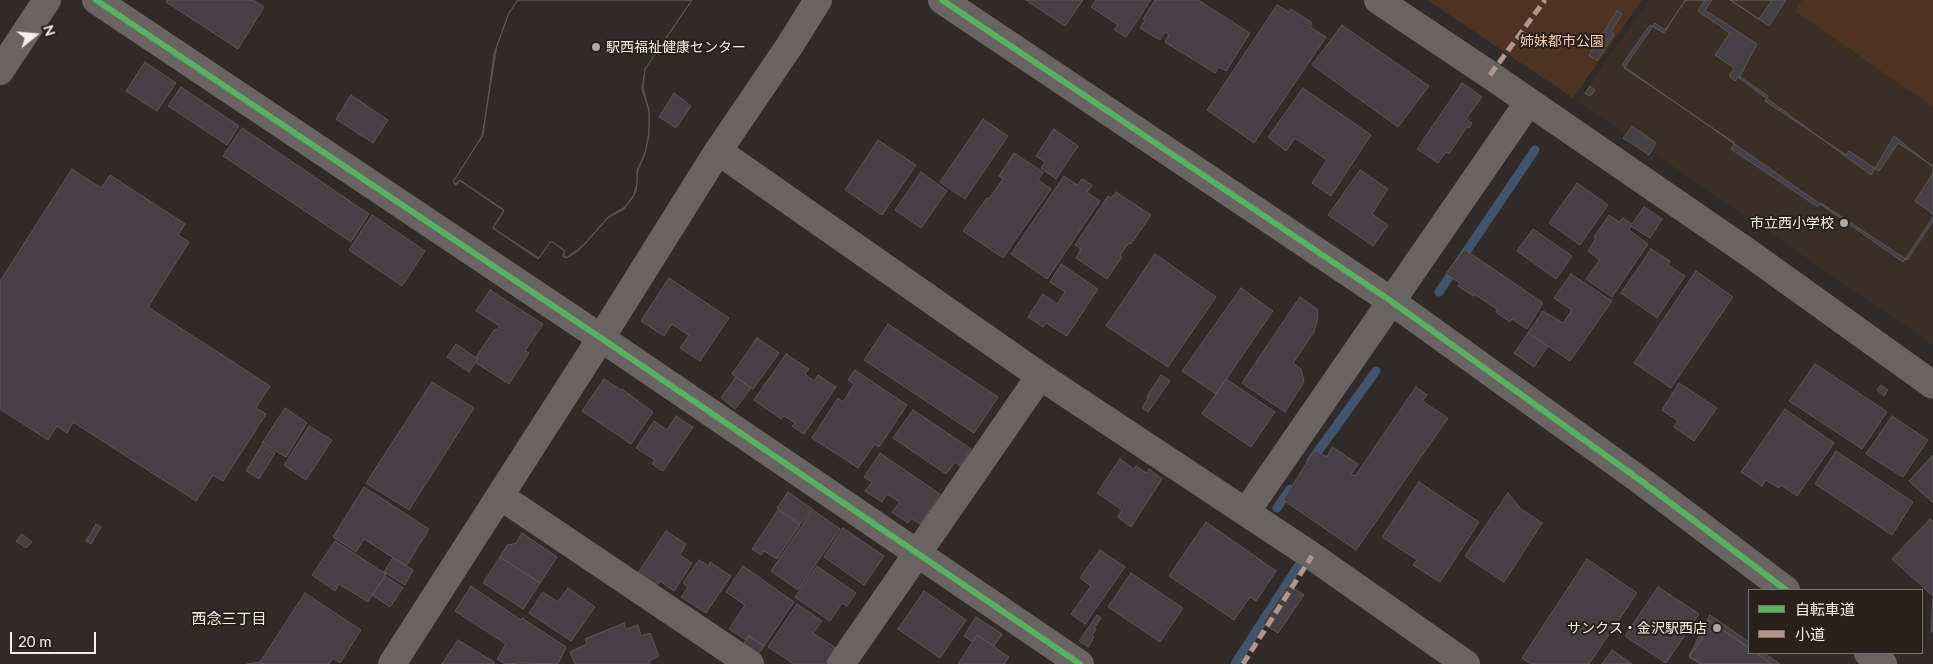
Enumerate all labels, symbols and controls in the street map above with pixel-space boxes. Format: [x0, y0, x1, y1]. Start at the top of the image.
north arrow [10, 10, 60, 60]
text: N [40, 23, 60, 38]
park label: 姉妹都市公園 [1520, 33, 1604, 49]
place label: 駅西福祉健康センター [606, 39, 746, 55]
marker: 駅西福祉健康センター [590, 41, 602, 53]
place label: 市立西小学校 [1750, 215, 1834, 231]
marker: 市立西小学校 [1838, 217, 1850, 229]
legend [1748, 589, 1923, 654]
text: 自転車道 [1795, 600, 1855, 618]
district label: 西念三丁目 [192, 610, 266, 628]
place label: サンクス・金沢駅西店 [1567, 620, 1707, 636]
scale bar [12, 622, 99, 654]
marker: サンクス・金沢駅西店 [1711, 622, 1723, 634]
text: 小道 [1795, 625, 1825, 643]
text: 20 m [18, 632, 52, 650]

